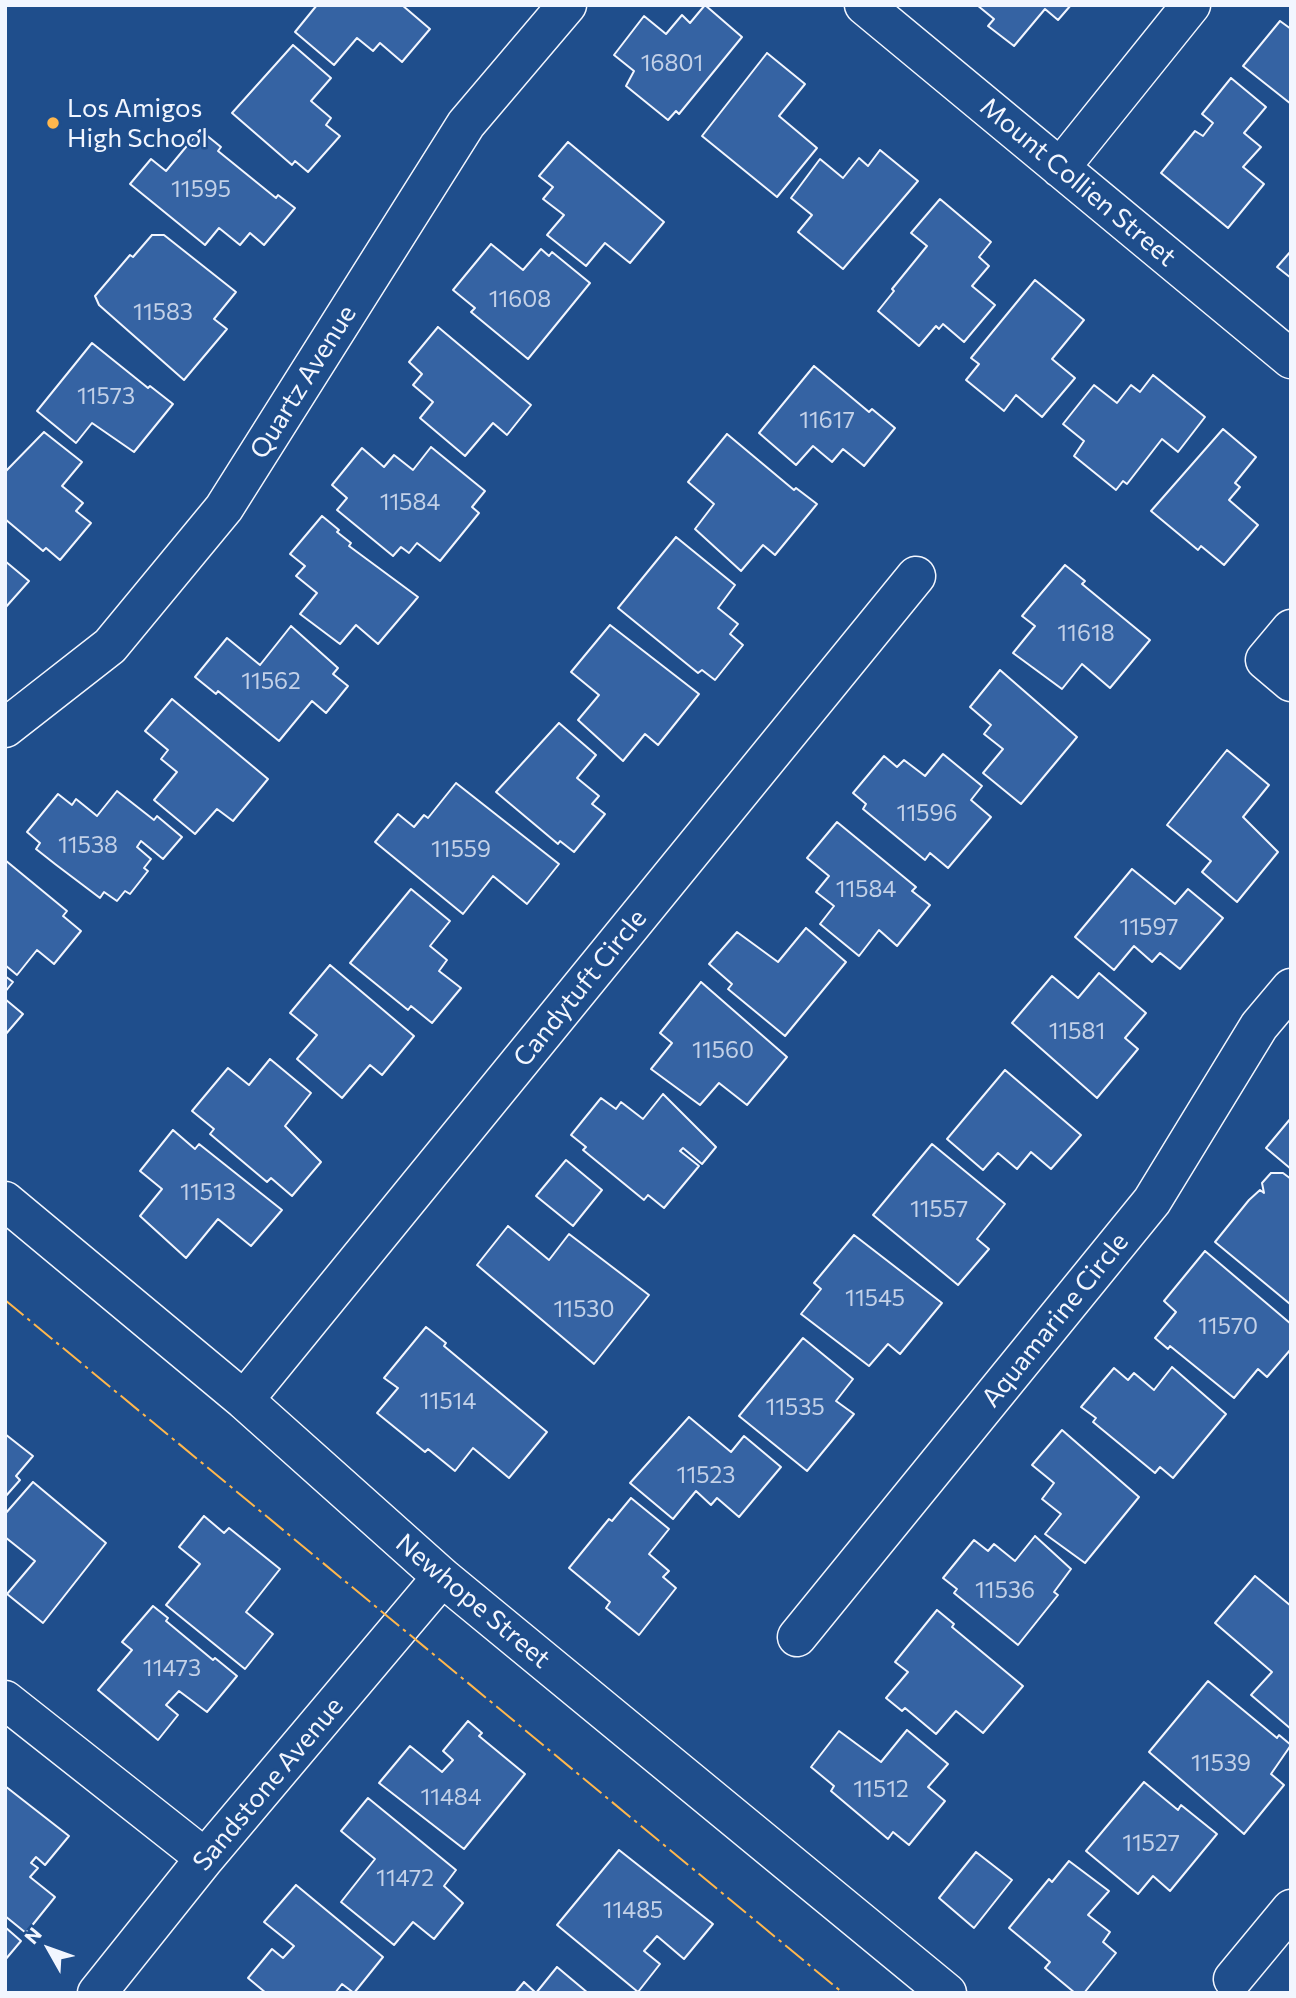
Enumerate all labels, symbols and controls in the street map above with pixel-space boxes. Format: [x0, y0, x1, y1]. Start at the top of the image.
house number: 16801 [641, 49, 703, 77]
street label: Mount Collien Street [974, 91, 1182, 273]
place label: Los Amigos High School [67, 92, 208, 154]
marker: Los Amigos High School [45, 115, 61, 131]
house number: 11595 [171, 175, 231, 203]
house number: 11608 [489, 285, 551, 313]
house number: 11583 [133, 298, 193, 326]
street label: Quartz Avenue [243, 300, 363, 464]
house number: 11573 [77, 382, 135, 410]
house number: 11617 [799, 406, 855, 434]
house number: 11584 [380, 488, 440, 516]
house number: 11618 [1057, 619, 1115, 647]
house number: 11562 [241, 667, 301, 695]
house number: 11596 [897, 799, 957, 827]
house number: 11538 [58, 831, 118, 859]
house number: 11559 [431, 835, 491, 863]
house number: 11584 [836, 875, 896, 903]
street label: Candytuft Circle [507, 903, 653, 1073]
house number: 11597 [1120, 913, 1178, 941]
house number: 11581 [1049, 1017, 1105, 1045]
house number: 11560 [692, 1036, 754, 1064]
house number: 11513 [180, 1178, 236, 1206]
house number: 11557 [910, 1195, 968, 1223]
street label: Aquamarine Circle [975, 1227, 1135, 1413]
house number: 11545 [845, 1284, 905, 1312]
house number: 11530 [553, 1295, 615, 1323]
house number: 11570 [1198, 1312, 1258, 1340]
house number: 11514 [420, 1387, 476, 1415]
house number: 11535 [765, 1393, 825, 1421]
house number: 11523 [677, 1461, 735, 1489]
street label: Newhope Street [390, 1527, 556, 1675]
house number: 11536 [975, 1576, 1035, 1604]
house number: 11473 [143, 1654, 201, 1682]
street label: Sandstone Avenue [186, 1691, 350, 1877]
house number: 11539 [1191, 1749, 1251, 1777]
house number: 11512 [853, 1775, 909, 1803]
house number: 11484 [420, 1783, 482, 1811]
house number: 11527 [1122, 1829, 1180, 1857]
house number: 11472 [376, 1864, 434, 1892]
house number: 11485 [603, 1896, 663, 1924]
north arrow [14, 1914, 84, 1984]
text: N [19, 1922, 46, 1948]

